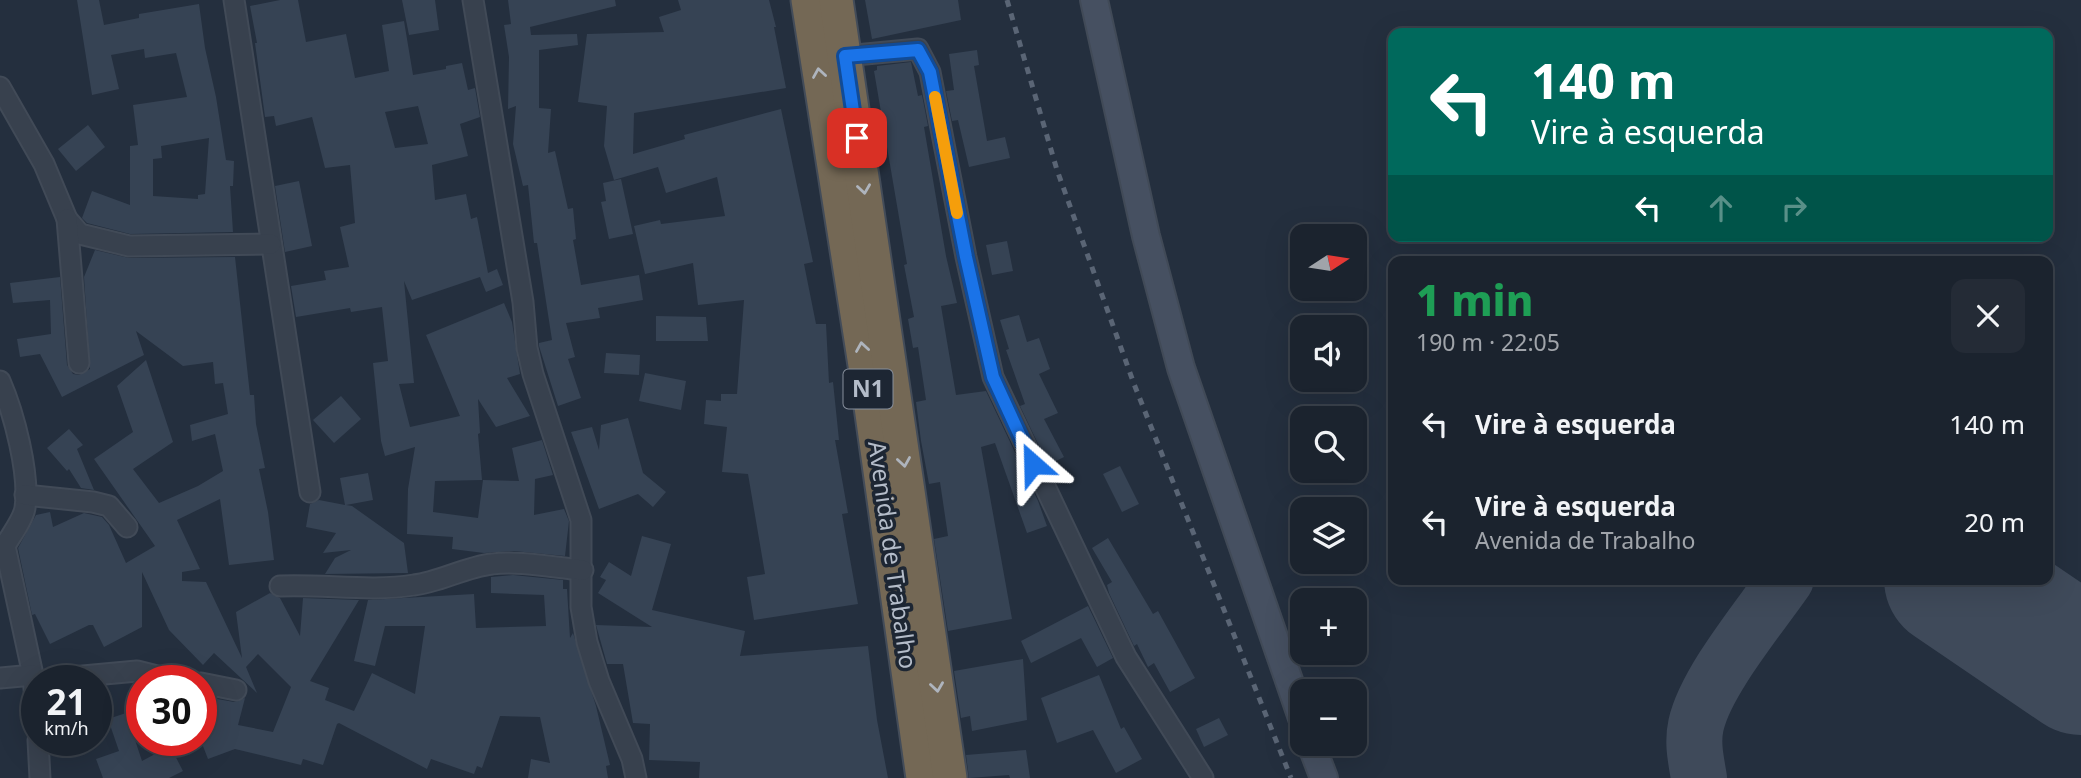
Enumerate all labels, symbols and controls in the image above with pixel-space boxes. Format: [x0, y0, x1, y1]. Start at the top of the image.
text: 140 m [1531, 47, 1676, 113]
icon: left [1416, 56, 1507, 147]
one-way arrow [812, 67, 827, 79]
pin [827, 108, 887, 168]
text: Vire à esquerda [1531, 110, 1765, 153]
icon: arrive [838, 119, 876, 157]
one-way arrow [856, 183, 871, 195]
icon: left [1629, 189, 1667, 227]
icon: ahead [1702, 189, 1740, 227]
icon: right [1775, 189, 1813, 227]
north arrow [1290, 224, 1367, 301]
map controls [1290, 224, 1367, 756]
text: 1 min [1416, 271, 1533, 328]
button: close [1951, 279, 2025, 353]
button: sound [1290, 315, 1367, 392]
text: 190 m · 22:05 [1416, 326, 1560, 358]
one-way arrow [855, 341, 870, 352]
road number: N1 [844, 370, 892, 408]
icon: left [1416, 405, 1454, 443]
button: search [1290, 406, 1367, 483]
text: Vire à esquerda [1475, 406, 1676, 442]
text: 140 m [1949, 406, 2025, 442]
position arrow [996, 427, 1070, 501]
street label: Avenida de Trabalho [861, 439, 926, 671]
one-way arrow [896, 456, 911, 468]
text: Vire à esquerda [1475, 488, 1676, 524]
button: layers [1290, 497, 1367, 574]
icon: left [1416, 503, 1454, 541]
text: 20 m [1964, 504, 2025, 540]
text: Avenida de Trabalho [1475, 524, 1695, 556]
button: + [1290, 588, 1367, 665]
speed limit sign: 30 [126, 665, 217, 756]
text: 21 [46, 678, 87, 725]
button: − [1290, 679, 1367, 756]
one-way arrow [930, 681, 945, 693]
text: km/h [44, 716, 89, 740]

